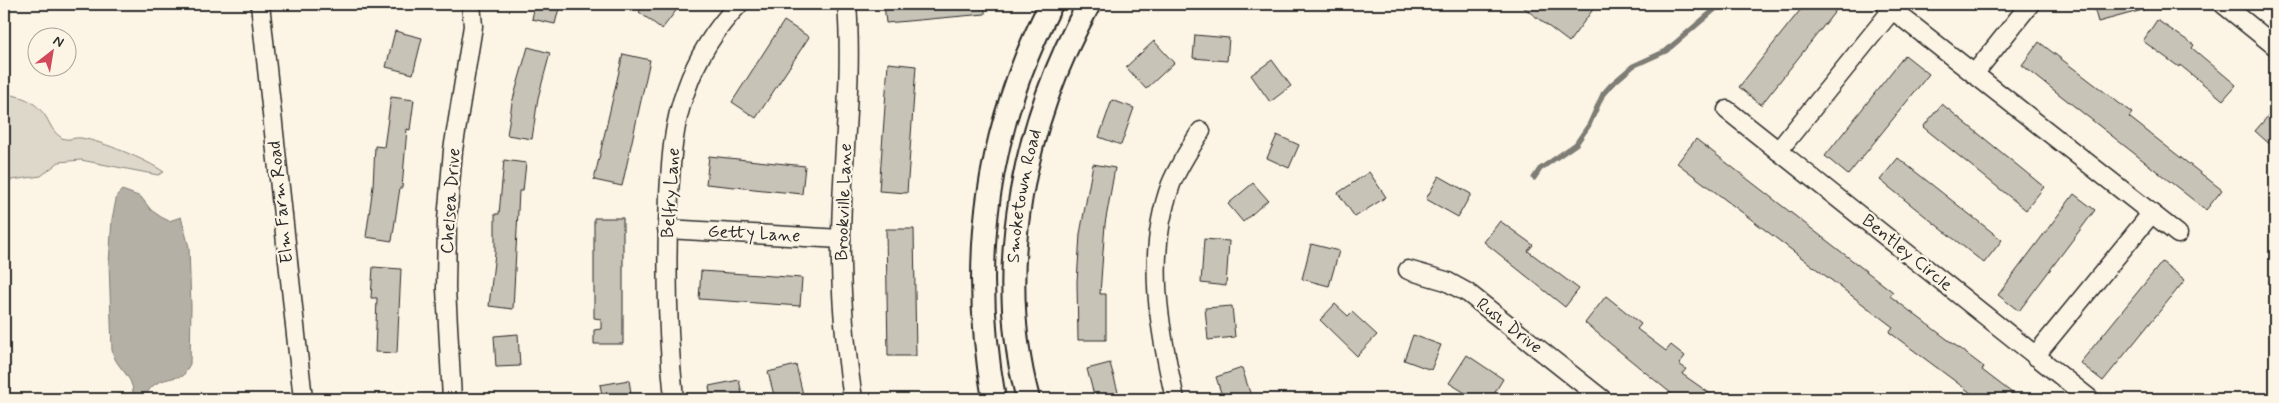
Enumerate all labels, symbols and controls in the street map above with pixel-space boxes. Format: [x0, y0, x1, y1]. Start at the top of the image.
north arrow [28, 28, 78, 78]
text: N [50, 32, 67, 52]
street label: Smoketown Road [1002, 126, 1048, 264]
street label: Elm Farm Road [263, 140, 299, 264]
street label: Brookville Lane [830, 143, 858, 261]
street label: Chelsea Drive [435, 147, 467, 255]
street label: Belfry Lane [656, 147, 686, 239]
street label: Bentley Circle [1857, 209, 1958, 297]
street label: Getty Lane [707, 220, 801, 248]
street label: Rush Drive [1471, 292, 1547, 360]

